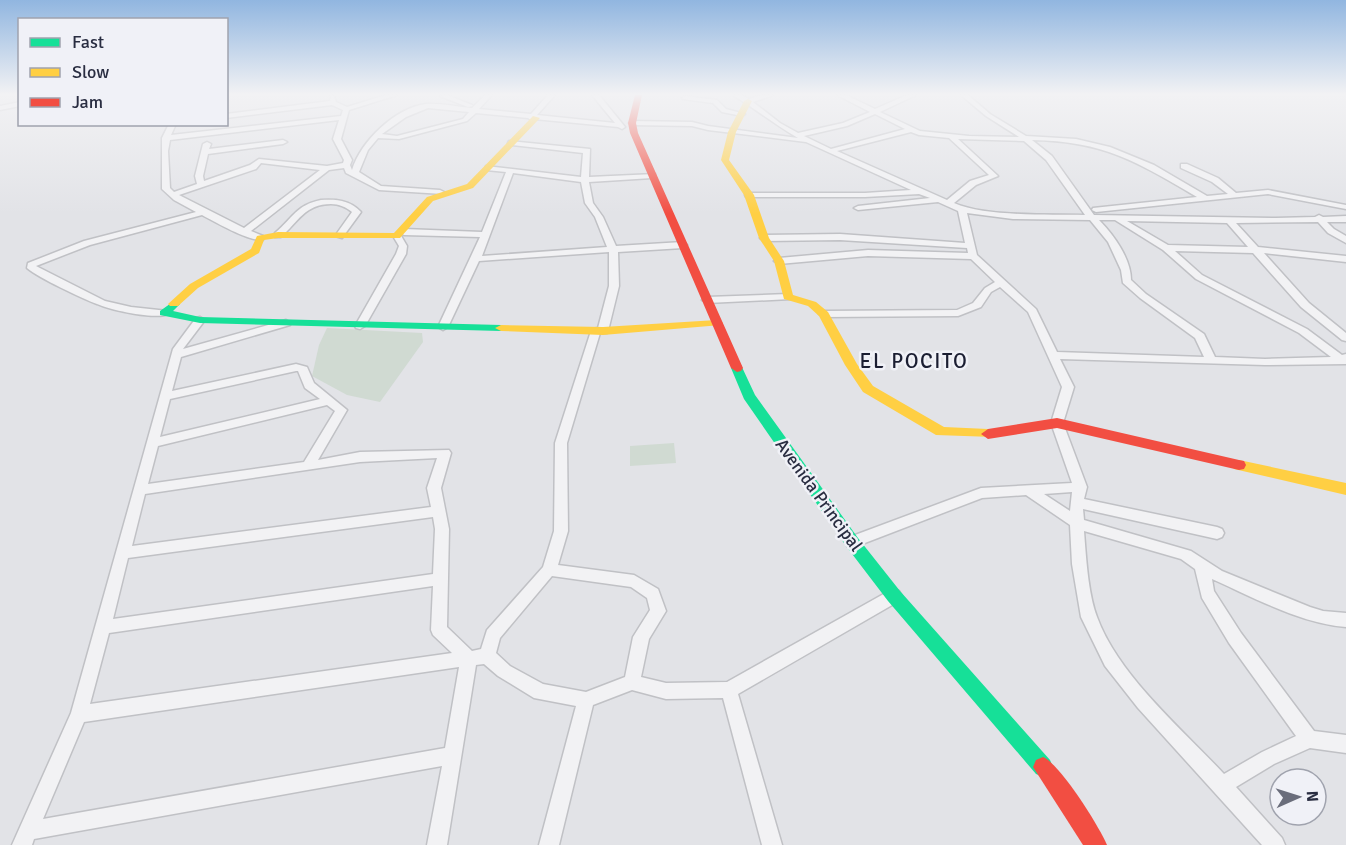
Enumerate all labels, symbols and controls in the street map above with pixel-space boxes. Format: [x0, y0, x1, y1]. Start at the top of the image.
legend [18, 18, 228, 126]
text: Fast [72, 31, 104, 53]
text: Slow [72, 61, 109, 83]
text: Jam [72, 91, 103, 113]
district label: EL POCITO [860, 348, 968, 374]
street label: Avenida Principal [771, 434, 867, 556]
north arrow [1268, 767, 1328, 827]
text: N [1302, 790, 1322, 802]

